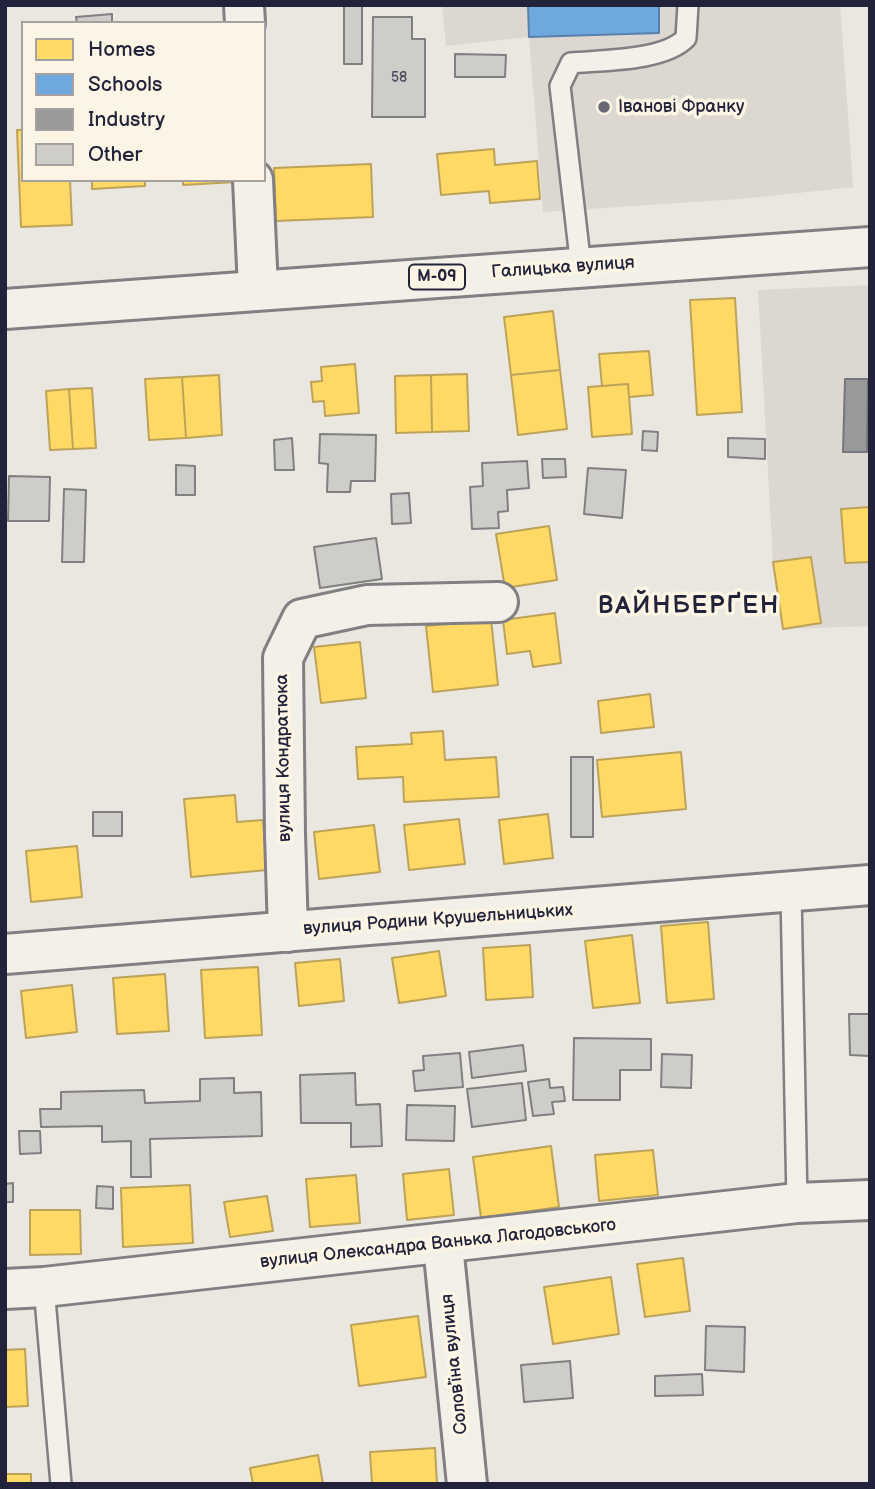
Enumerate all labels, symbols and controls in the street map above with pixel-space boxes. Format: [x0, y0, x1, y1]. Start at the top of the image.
legend [21, 21, 266, 182]
text: Homes [88, 37, 156, 62]
house number: 58 [391, 70, 407, 86]
text: Schools [88, 72, 162, 97]
place label: Іванові Франку [618, 96, 744, 118]
marker: Іванові Франку [596, 99, 612, 115]
text: Industry [88, 107, 165, 132]
text: Other [88, 142, 142, 167]
street label: Галицька вулиця [491, 252, 635, 284]
road number: М-09 [409, 264, 465, 290]
district label: ВАЙНБЕРҐЕН [599, 593, 779, 621]
street label: вулиця Кондратюка [272, 674, 296, 842]
street label: вулиця Родини Крушельницьких [302, 900, 574, 940]
street label: вулиця Олександра Ванька Лагодовського [259, 1215, 617, 1273]
street label: Соловʼїна вулиця [437, 1293, 473, 1435]

